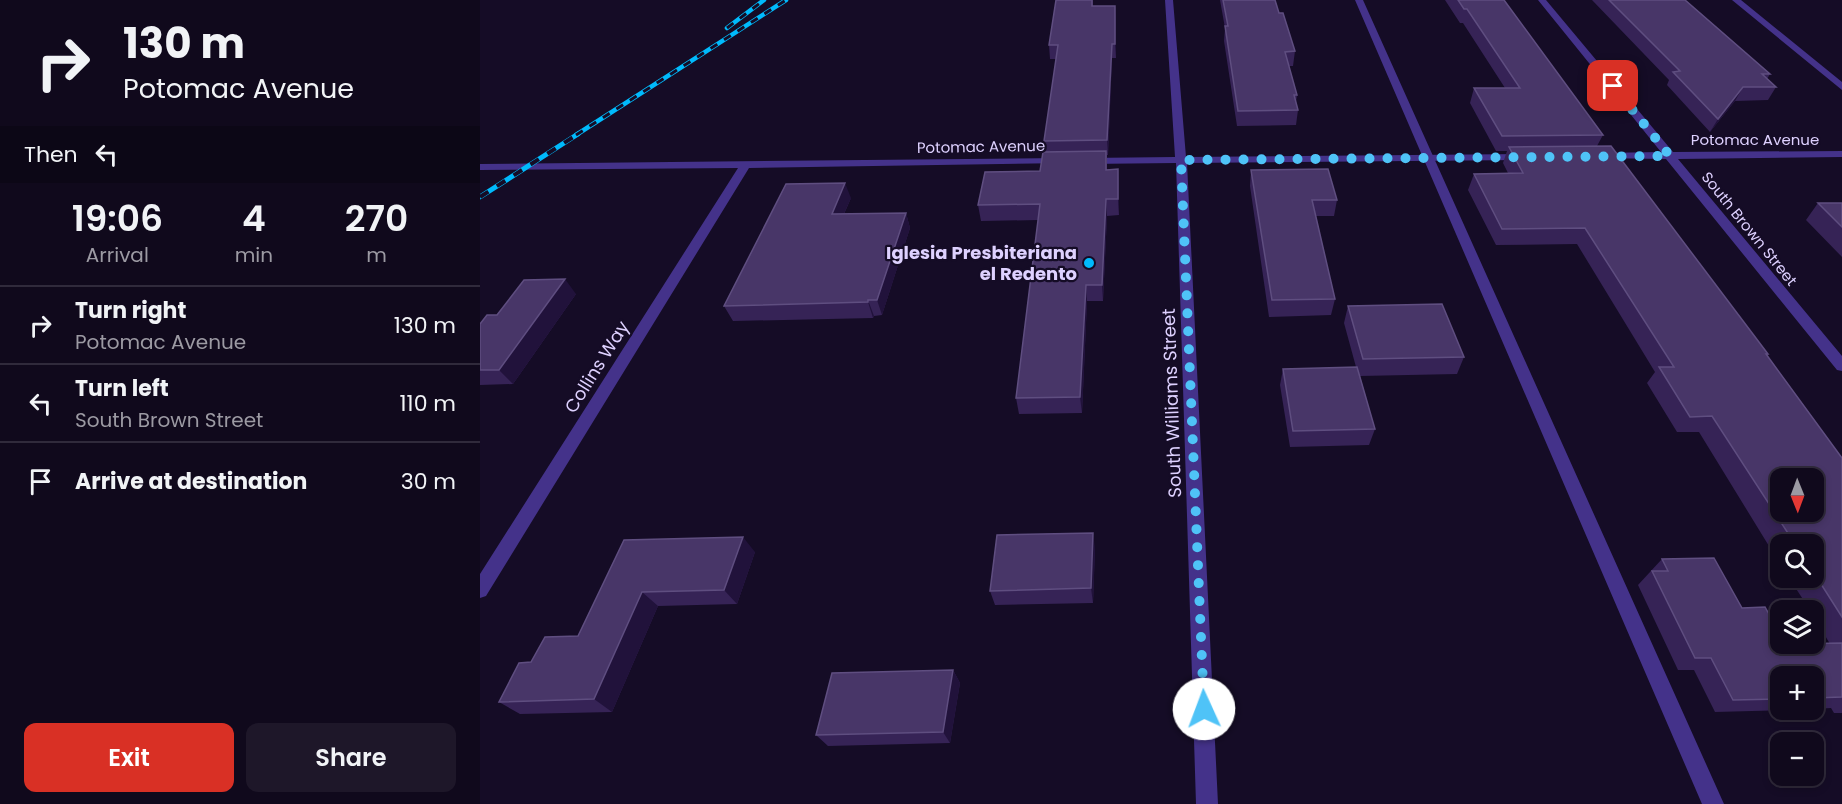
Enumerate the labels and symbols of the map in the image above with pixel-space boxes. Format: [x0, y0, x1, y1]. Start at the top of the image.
pin [1587, 60, 1638, 111]
street label: Potomac Avenue [1691, 129, 1819, 150]
street label: Potomac Avenue [917, 135, 1045, 158]
street label: South Brown Street [1697, 167, 1802, 290]
place label: Iglesia Presbiteriana el Redento [886, 240, 1077, 286]
marker: Iglesia Presbiteriana el Redento [1082, 256, 1096, 270]
street label: South Williams Street [1156, 308, 1187, 498]
street label: Collins Way [558, 316, 635, 418]
north arrow [1770, 468, 1824, 522]
position arrow [1172, 677, 1236, 741]

